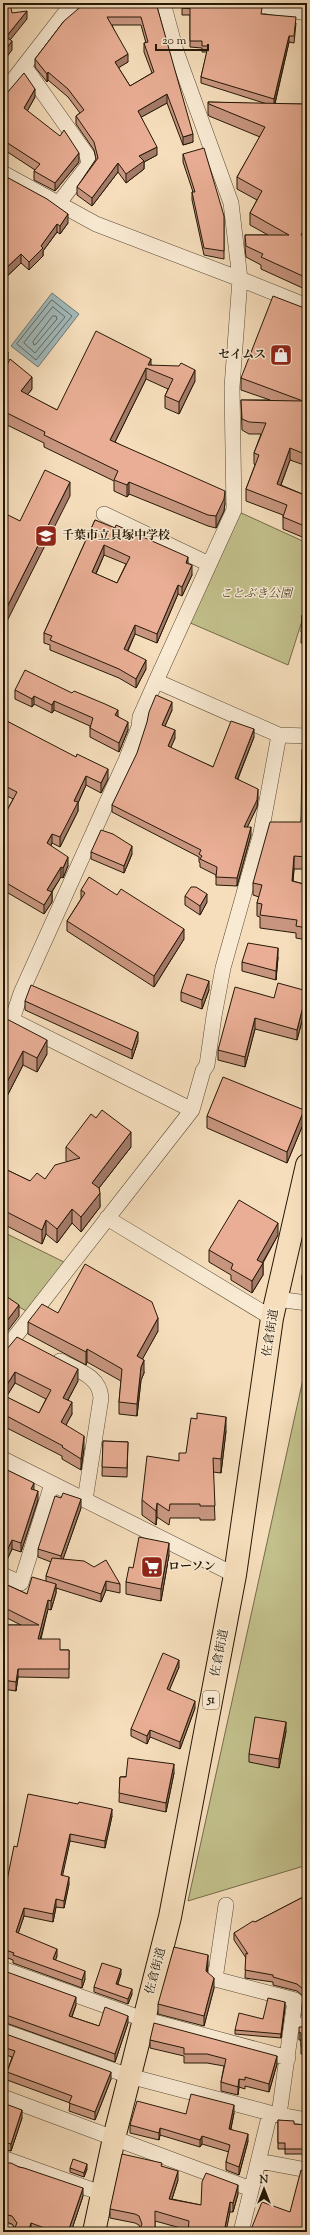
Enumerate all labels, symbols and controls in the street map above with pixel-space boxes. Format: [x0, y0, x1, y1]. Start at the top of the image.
scale bar [156, 26, 208, 52]
text: 20 m [162, 32, 187, 50]
shop icon: セイムス [268, 342, 294, 368]
place label: セイムス [218, 346, 266, 364]
school or university icon: 千葉市立貝塚中学校 [33, 523, 59, 549]
place label: 千葉市立貝塚中学校 [62, 527, 170, 545]
park label: ことぶき公園 [220, 585, 294, 603]
street label: 佐倉街道 [258, 1308, 284, 1358]
supermarket icon: ローソン [139, 1554, 165, 1580]
place label: ローソン [168, 1558, 216, 1576]
street label: 佐倉街道 [207, 1628, 233, 1678]
road number: 51 [203, 1691, 219, 1709]
street label: 佐倉街道 [141, 1945, 171, 1997]
north arrow [244, 2169, 284, 2209]
text: N [259, 2172, 269, 2188]

